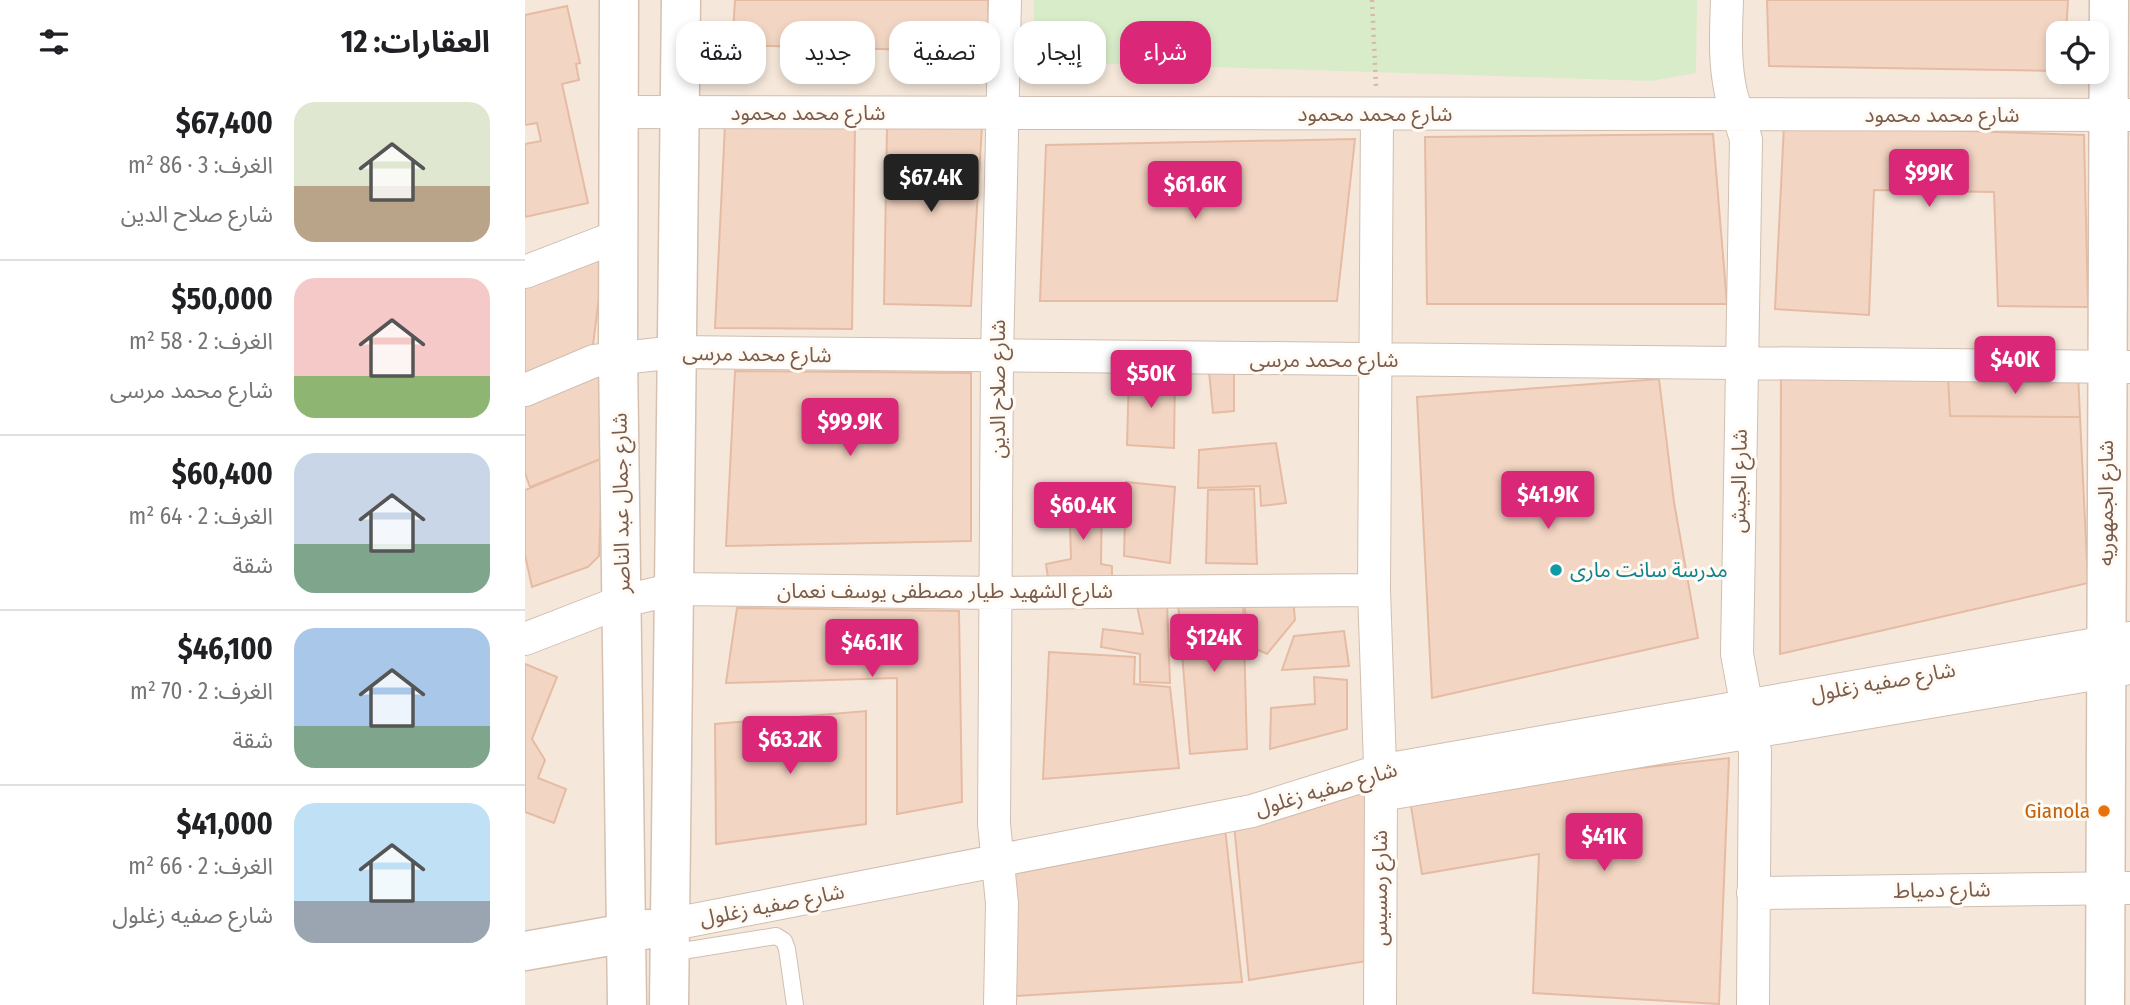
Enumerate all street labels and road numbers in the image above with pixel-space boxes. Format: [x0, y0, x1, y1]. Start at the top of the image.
street label: شارع محمد محمود [731, 100, 885, 128]
street label: شارع محمد محمود [1298, 101, 1452, 129]
street label: شارع محمد محمود [1865, 102, 2019, 130]
street label: شارع صلاح الدين [985, 320, 1013, 459]
street label: شارع محمد مرسى [682, 340, 832, 370]
street label: شارع محمد مرسى [1249, 347, 1399, 375]
street label: شارع جمال عبد الناصر [606, 412, 638, 595]
street label: شارع الجيش [1725, 429, 1755, 533]
street label: شارع الجمهوريه [2093, 440, 2121, 566]
street label: شارع الشهيد طيار مصطفى يوسف نعمان [777, 578, 1113, 606]
street label: شارع صفيه زغلول [1808, 656, 1958, 710]
street label: شارع صفيه زغلول [1252, 756, 1401, 824]
street label: شارع رمسيس [1367, 830, 1395, 946]
street label: شارع دمياط [1893, 876, 1991, 906]
street label: شارع صفيه زغلول [697, 878, 847, 934]

